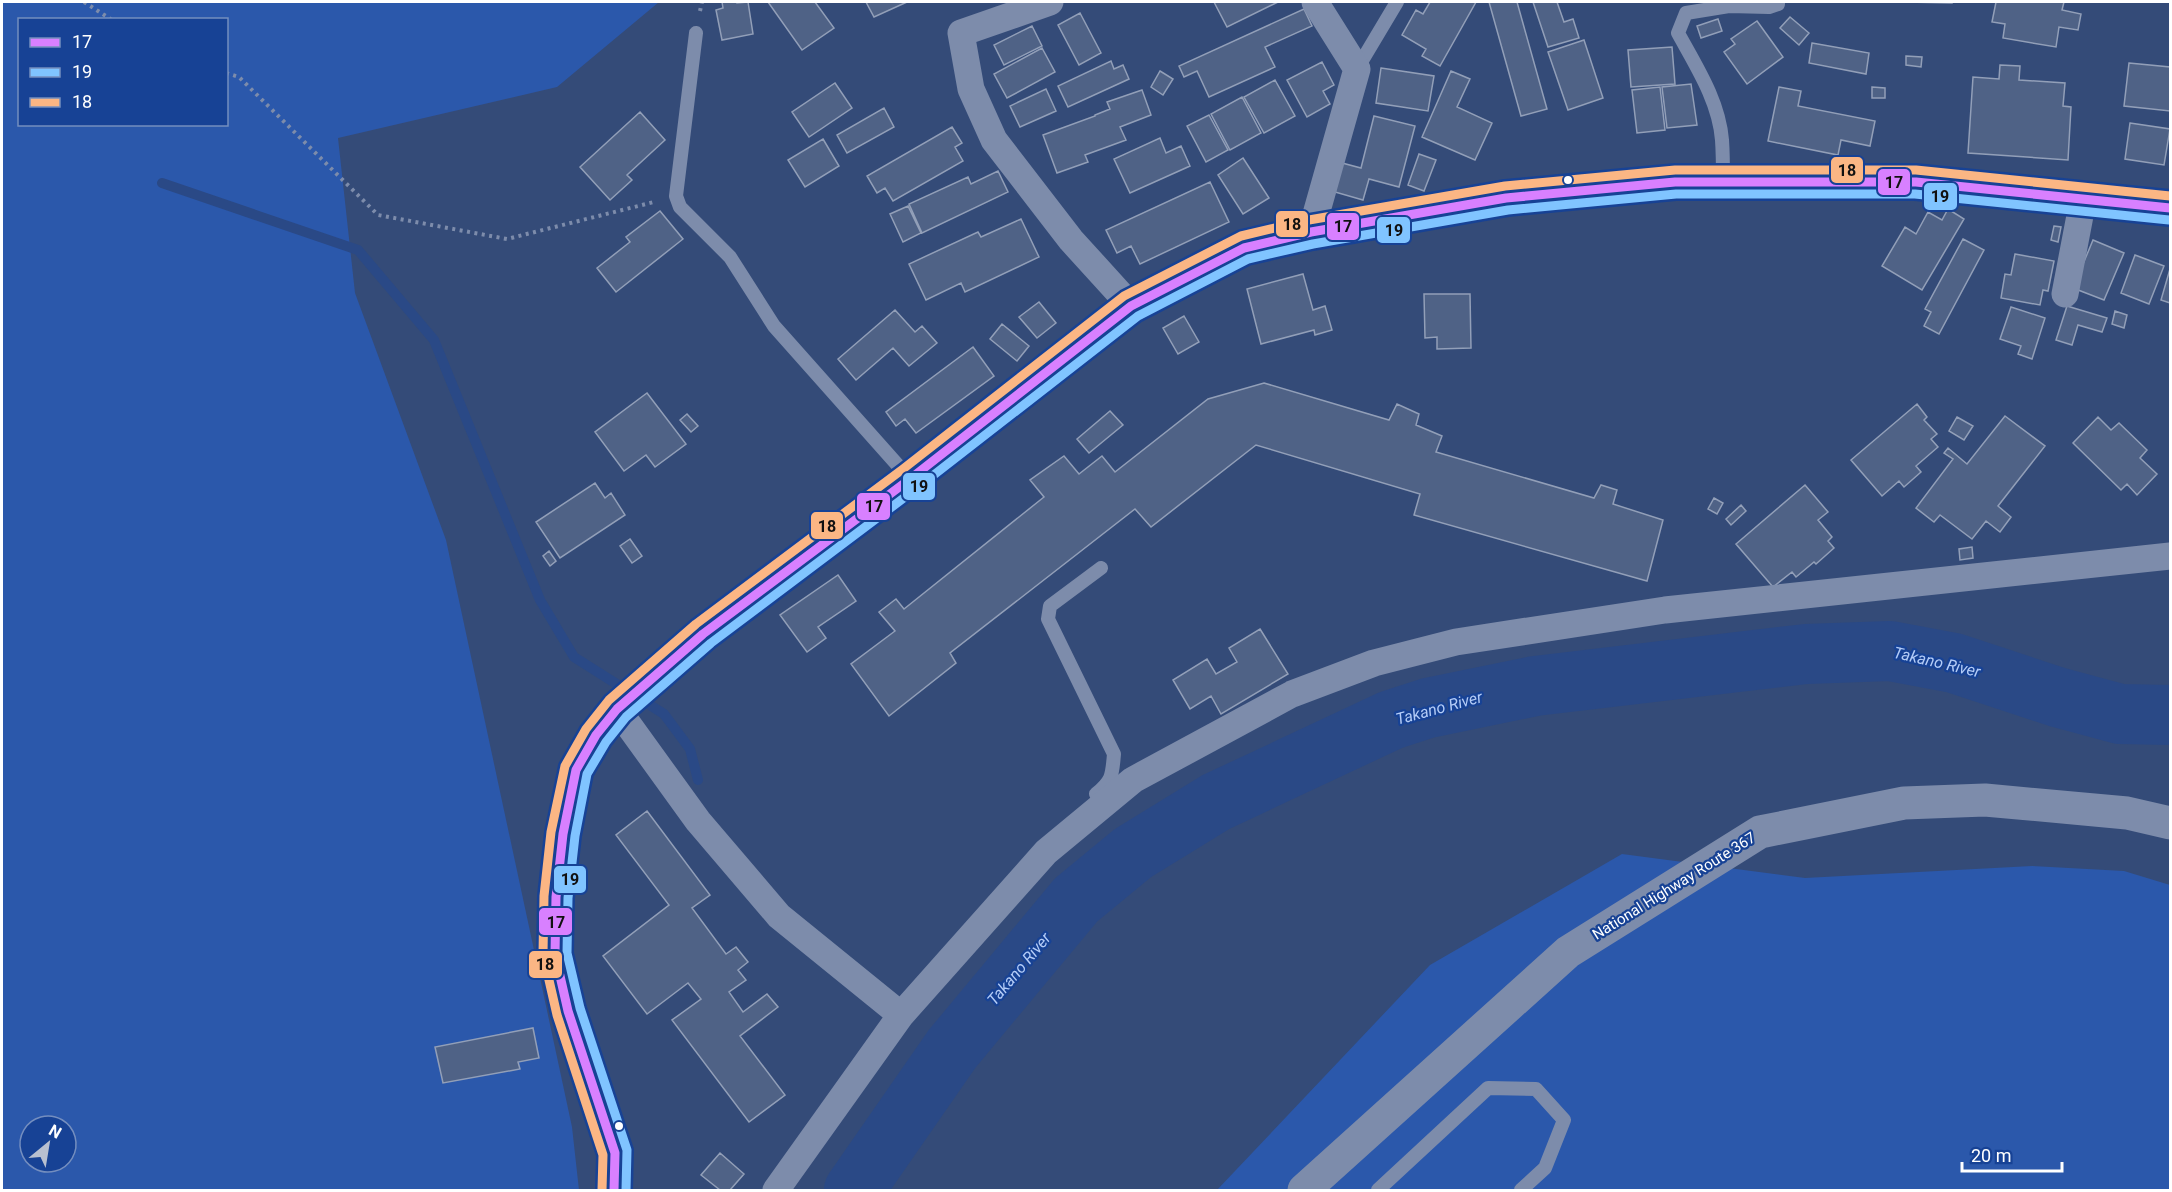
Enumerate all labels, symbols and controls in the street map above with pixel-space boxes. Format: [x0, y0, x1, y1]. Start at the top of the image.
legend [18, 18, 228, 126]
text: 17 [72, 31, 92, 52]
text: 19 [72, 61, 92, 82]
text: 18 [72, 91, 92, 112]
line badge: 18 [1830, 156, 1864, 184]
text: 18 [1838, 161, 1856, 180]
line badge: 17 [1877, 168, 1911, 196]
text: 17 [1885, 173, 1903, 192]
unlabelled marker [1562, 174, 1574, 186]
line badge: 19 [1923, 182, 1958, 211]
text: 19 [1931, 187, 1949, 206]
line badge: 18 [1275, 210, 1309, 238]
line badge: 17 [1326, 212, 1360, 241]
text: 18 [1283, 215, 1301, 234]
line badge: 19 [1376, 216, 1411, 244]
text: 17 [1334, 217, 1352, 236]
text: 19 [1385, 221, 1403, 240]
line badge: 19 [902, 472, 936, 501]
text: 19 [910, 477, 928, 496]
line badge: 17 [856, 492, 891, 521]
text: 17 [865, 497, 883, 516]
line badge: 18 [810, 511, 844, 540]
text: 18 [818, 517, 836, 536]
water label: Takano River [1892, 643, 1983, 681]
water label: Takano River [1394, 687, 1485, 729]
street label: National Highway Route 367 [1589, 828, 1759, 944]
line badge: 19 [553, 865, 587, 894]
text: 19 [561, 870, 579, 889]
line badge: 17 [538, 907, 573, 936]
text: 17 [547, 913, 565, 932]
water label: Takano River [983, 928, 1055, 1009]
line badge: 18 [528, 950, 563, 979]
text: 18 [536, 955, 554, 974]
north arrow [18, 1114, 78, 1174]
text: N [46, 1120, 65, 1142]
unlabelled marker [613, 1120, 625, 1132]
scale bar [1962, 1135, 2062, 1173]
text: 20 m [1971, 1145, 2011, 1166]

